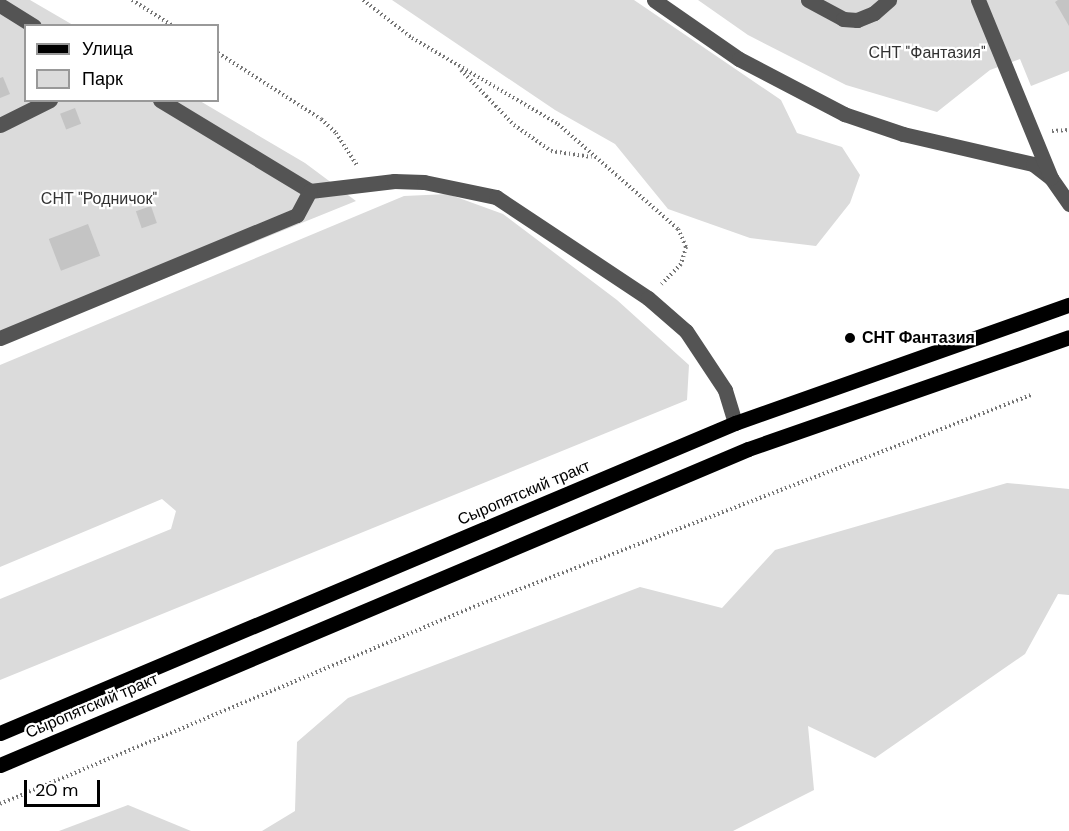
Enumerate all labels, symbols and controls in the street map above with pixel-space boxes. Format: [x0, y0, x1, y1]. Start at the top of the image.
legend [24, 24, 219, 102]
text: Улица [82, 37, 133, 61]
park label: СНТ "Фантазия" [868, 43, 986, 63]
text: Парк [82, 67, 123, 91]
park label: СНТ "Родничок" [41, 189, 157, 209]
place label: СНТ Фантазия [862, 328, 975, 348]
marker: СНТ Фантазия [843, 331, 857, 345]
street label: Сыропятский тракт [455, 456, 593, 530]
street label: Сыропятский тракт [23, 669, 161, 743]
scale bar [27, 768, 104, 806]
text: 20 m [35, 778, 78, 802]

